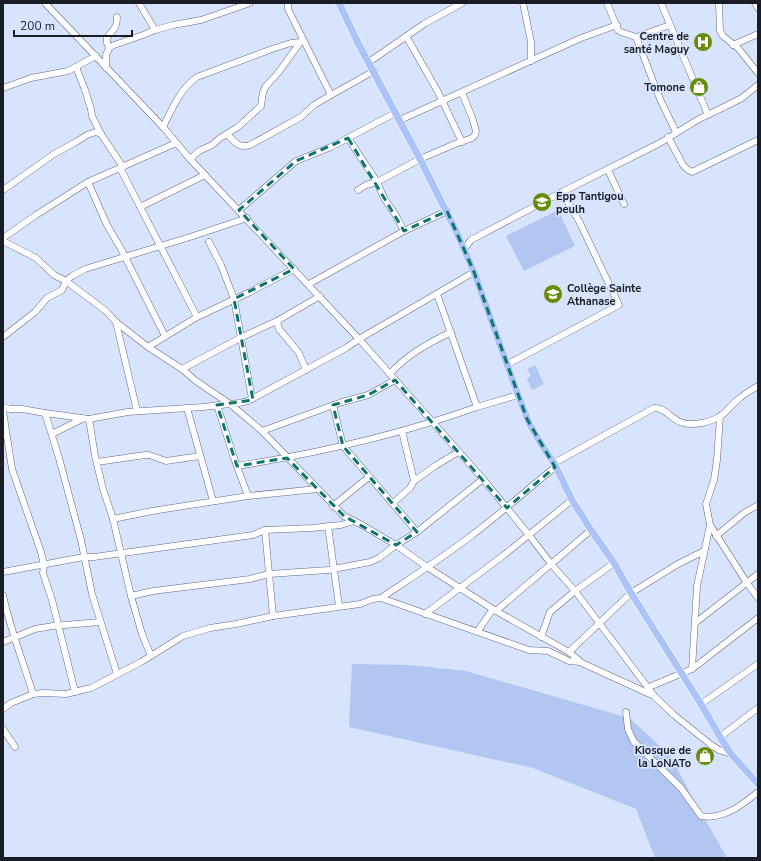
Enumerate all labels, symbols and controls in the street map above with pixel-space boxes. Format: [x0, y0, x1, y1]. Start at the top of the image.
scale bar [14, 12, 132, 38]
text: 200 m [20, 18, 55, 34]
place label: Centre de santé Maguy [624, 29, 689, 57]
hospital icon: Centre de santé Maguy [692, 31, 714, 53]
shop icon: Tomone [688, 76, 710, 98]
place label: Tomone [644, 80, 685, 95]
place label: Epp Tantigou peulh [556, 189, 624, 217]
school or university icon: Epp Tantigou peulh [531, 191, 553, 213]
place label: Collège Sainte Athanase [567, 281, 641, 309]
school or university icon: Collège Sainte Athanase [542, 283, 564, 305]
place label: Kiosque de la LoNATo [635, 743, 691, 771]
shop icon: Kiosque de la LoNATo [694, 745, 716, 767]

